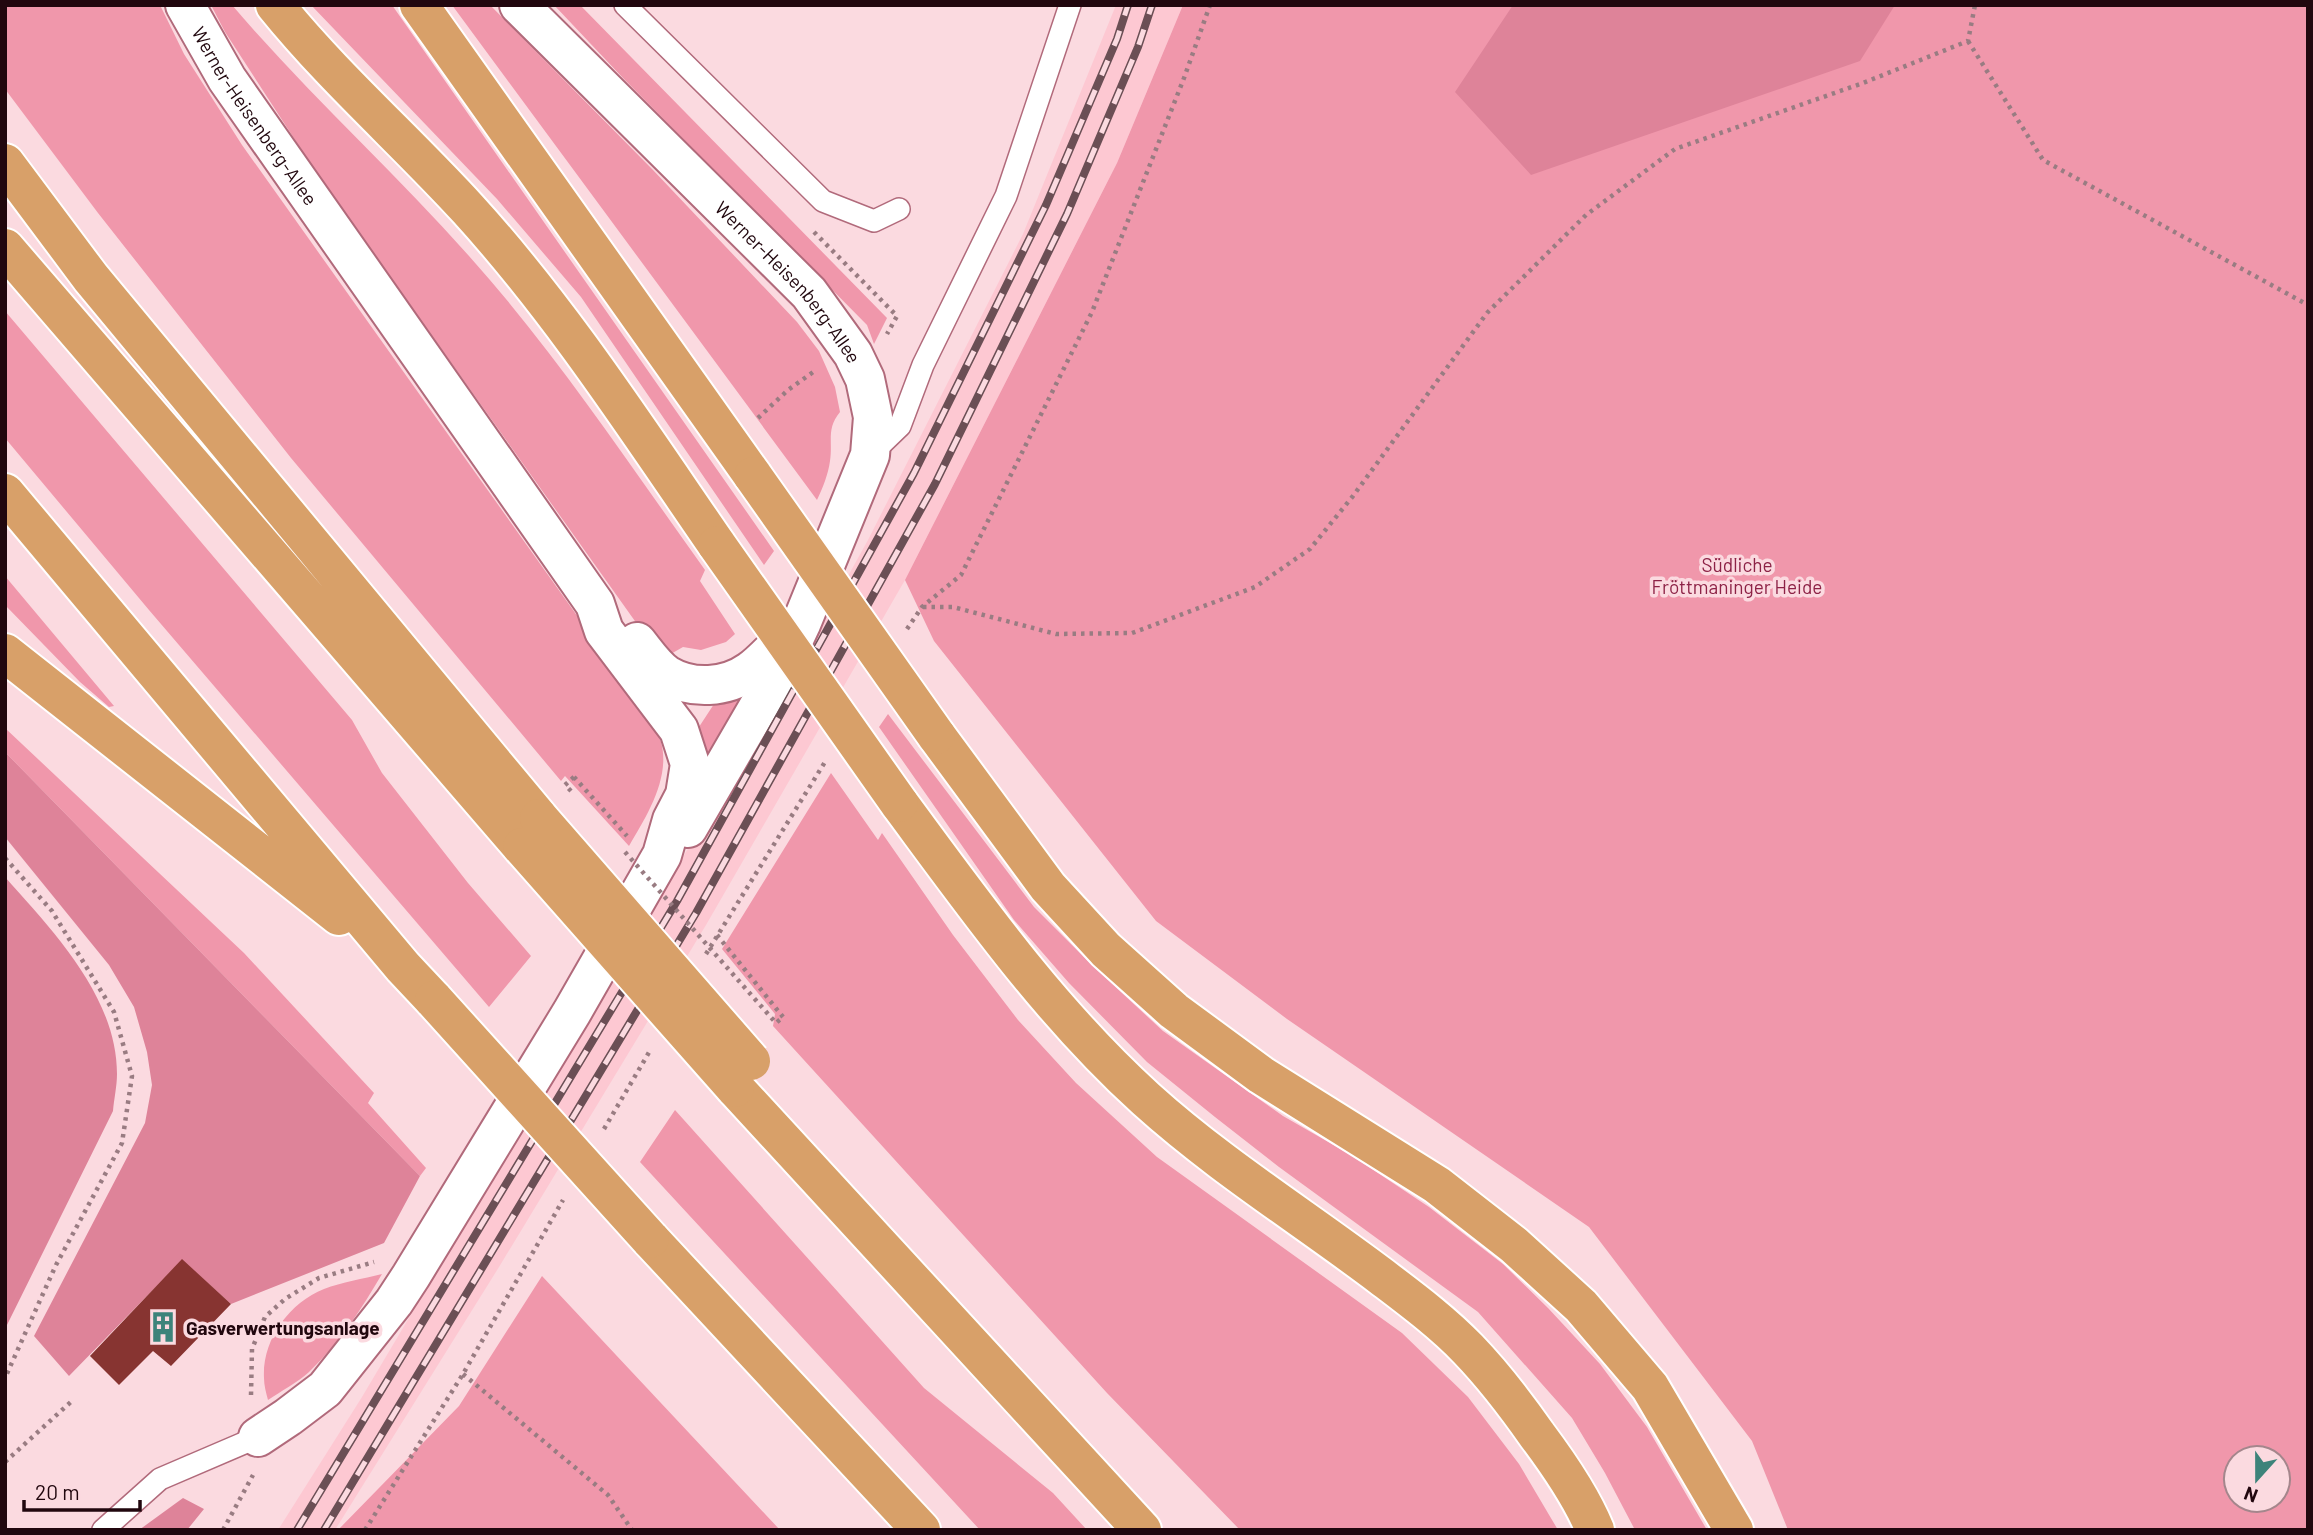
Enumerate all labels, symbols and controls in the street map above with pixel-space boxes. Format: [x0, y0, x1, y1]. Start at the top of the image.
street label: Werner-Heisenberg-Allee [188, 22, 323, 209]
street label: Werner-Heisenberg-Allee [711, 196, 867, 366]
park label: Südliche Fröttmaninger Heide [1652, 553, 1822, 598]
building icon: Gasverwertungsanlage [146, 1310, 180, 1344]
place label: Gasverwertungsanlage [186, 1316, 380, 1339]
north arrow [2222, 1444, 2292, 1514]
scale bar [24, 1468, 140, 1512]
text: 20 m [35, 1479, 80, 1504]
text: N [2241, 1482, 2261, 1508]

